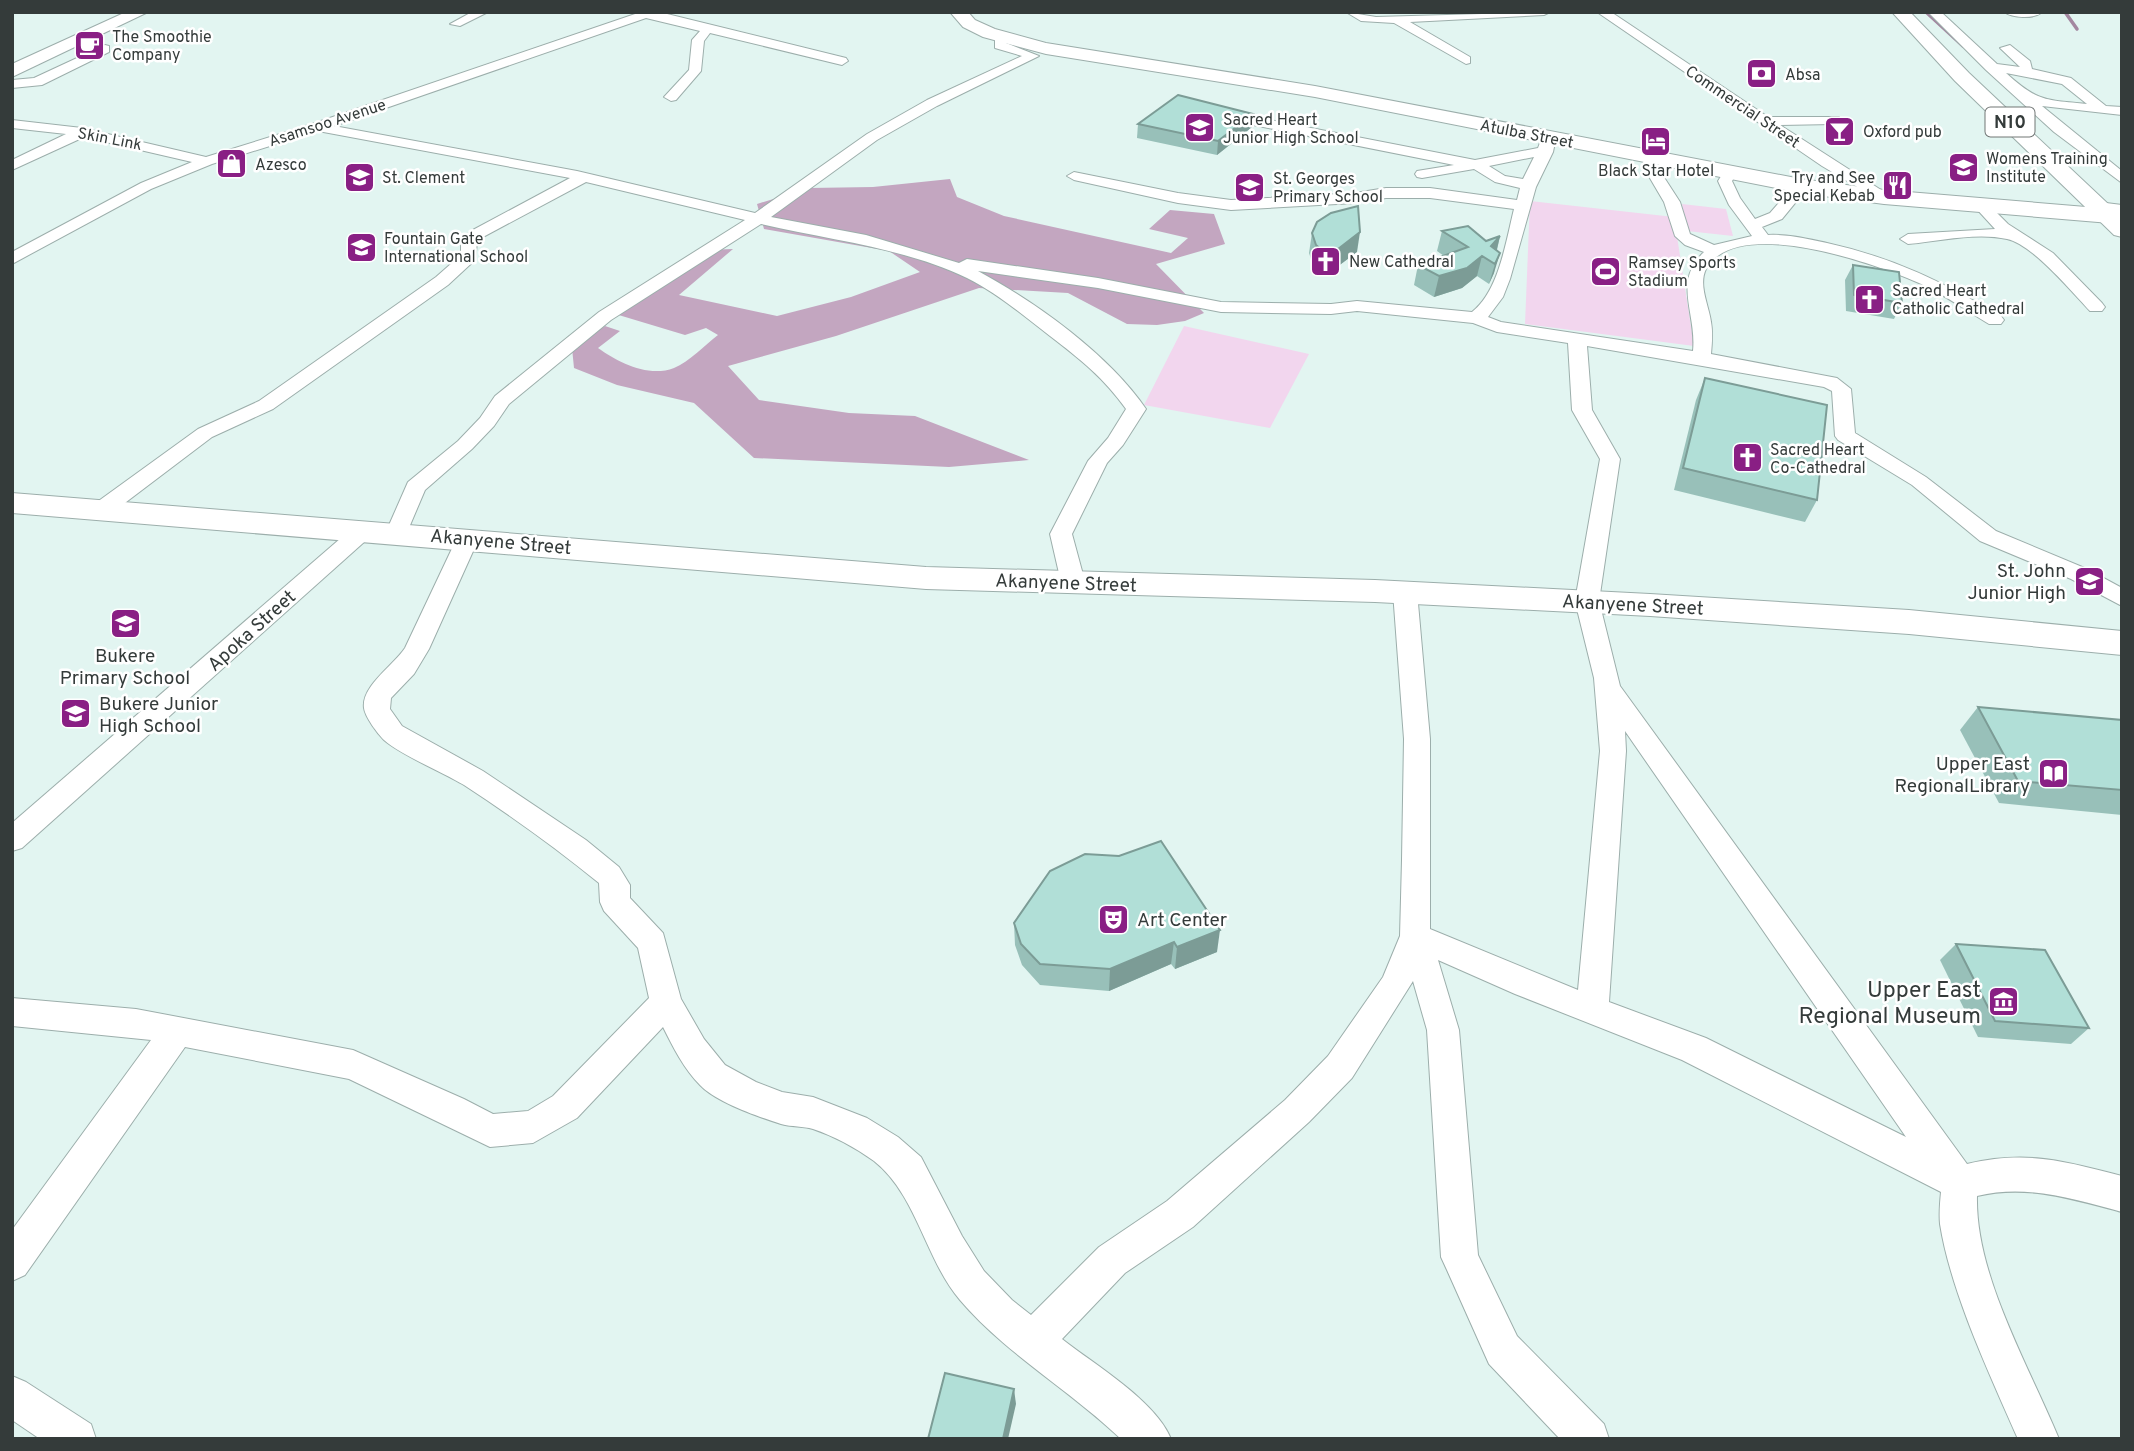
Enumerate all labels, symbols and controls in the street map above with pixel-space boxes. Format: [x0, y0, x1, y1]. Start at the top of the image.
cafe icon: The Smoothie Company [72, 28, 106, 62]
place label: The Smoothie Company [112, 28, 212, 66]
bank icon: Absa [1745, 57, 1779, 91]
street label: Commercial Street [1681, 62, 1803, 153]
place label: Absa [1785, 66, 1820, 86]
street label: Asamsoo Avenue [266, 95, 389, 152]
road number: N10 [1986, 107, 2035, 136]
school or university icon: Sacred Heart Junior High School [1183, 111, 1217, 145]
place label: Sacred Heart Junior High School [1223, 111, 1359, 149]
bar icon: Oxford pub [1823, 114, 1857, 148]
street label: Atulba Street [1478, 116, 1575, 154]
place label: Oxford pub [1863, 123, 1942, 143]
street label: Skin Link [76, 124, 144, 156]
hotel icon: Black Star Hotel [1639, 124, 1673, 158]
shop icon: Azesco [215, 147, 249, 181]
school or university icon: Womens Training Institute [1946, 150, 1980, 184]
place label: Womens Training Institute [1986, 150, 2108, 188]
place label: Azesco [255, 156, 307, 176]
school or university icon: St. Clement [342, 160, 376, 194]
place label: Black Star Hotel [1598, 162, 1714, 182]
place label: St. Clement [382, 169, 465, 189]
place label: Try and See Special Kebab [1773, 169, 1875, 207]
restaurant icon: Try and See Special Kebab [1881, 169, 1915, 203]
school or university icon: St. Georges Primary School [1233, 170, 1267, 204]
place label: St. Georges Primary School [1273, 170, 1383, 208]
school or university icon: Fountain Gate International School [344, 230, 378, 264]
place label: Fountain Gate International School [384, 230, 528, 268]
church icon: New Cathedral [1309, 244, 1343, 278]
place label: New Cathedral [1349, 253, 1454, 273]
sports icon: Ramsey Sports Stadium [1588, 254, 1622, 288]
place label: Ramsey Sports Stadium [1628, 254, 1736, 292]
church icon: Sacred Heart Catholic Cathedral [1852, 282, 1886, 316]
place label: Sacred Heart Catholic Cathedral [1892, 282, 2024, 320]
church icon: Sacred Heart Co-Cathedral [1730, 441, 1764, 475]
place label: Sacred Heart Co-Cathedral [1770, 441, 1866, 479]
street label: Akanyene Street [429, 525, 572, 561]
place label: St. John Junior High [1967, 560, 2066, 606]
school or university icon: St. John Junior High [2072, 564, 2106, 598]
street label: Akanyene Street [995, 570, 1137, 598]
street label: Apoka Street [203, 585, 302, 678]
street label: Akanyene Street [1561, 590, 1704, 622]
school or university icon: Bukere Primary School [108, 607, 142, 641]
place label: Bukere Primary School [60, 645, 190, 691]
place label: Bukere Junior High School [99, 693, 219, 739]
school or university icon: Bukere Junior High School [59, 697, 93, 731]
place label: Upper East RegionalLibrary [1895, 753, 2030, 799]
library icon: Upper East RegionalLibrary [2036, 757, 2070, 791]
theatre icon: Art Center [1097, 902, 1131, 936]
place label: Art Center [1137, 909, 1228, 933]
place label: Upper East Regional Museum [1798, 977, 1981, 1032]
museum icon: Upper East Regional Museum [1987, 985, 2021, 1019]

